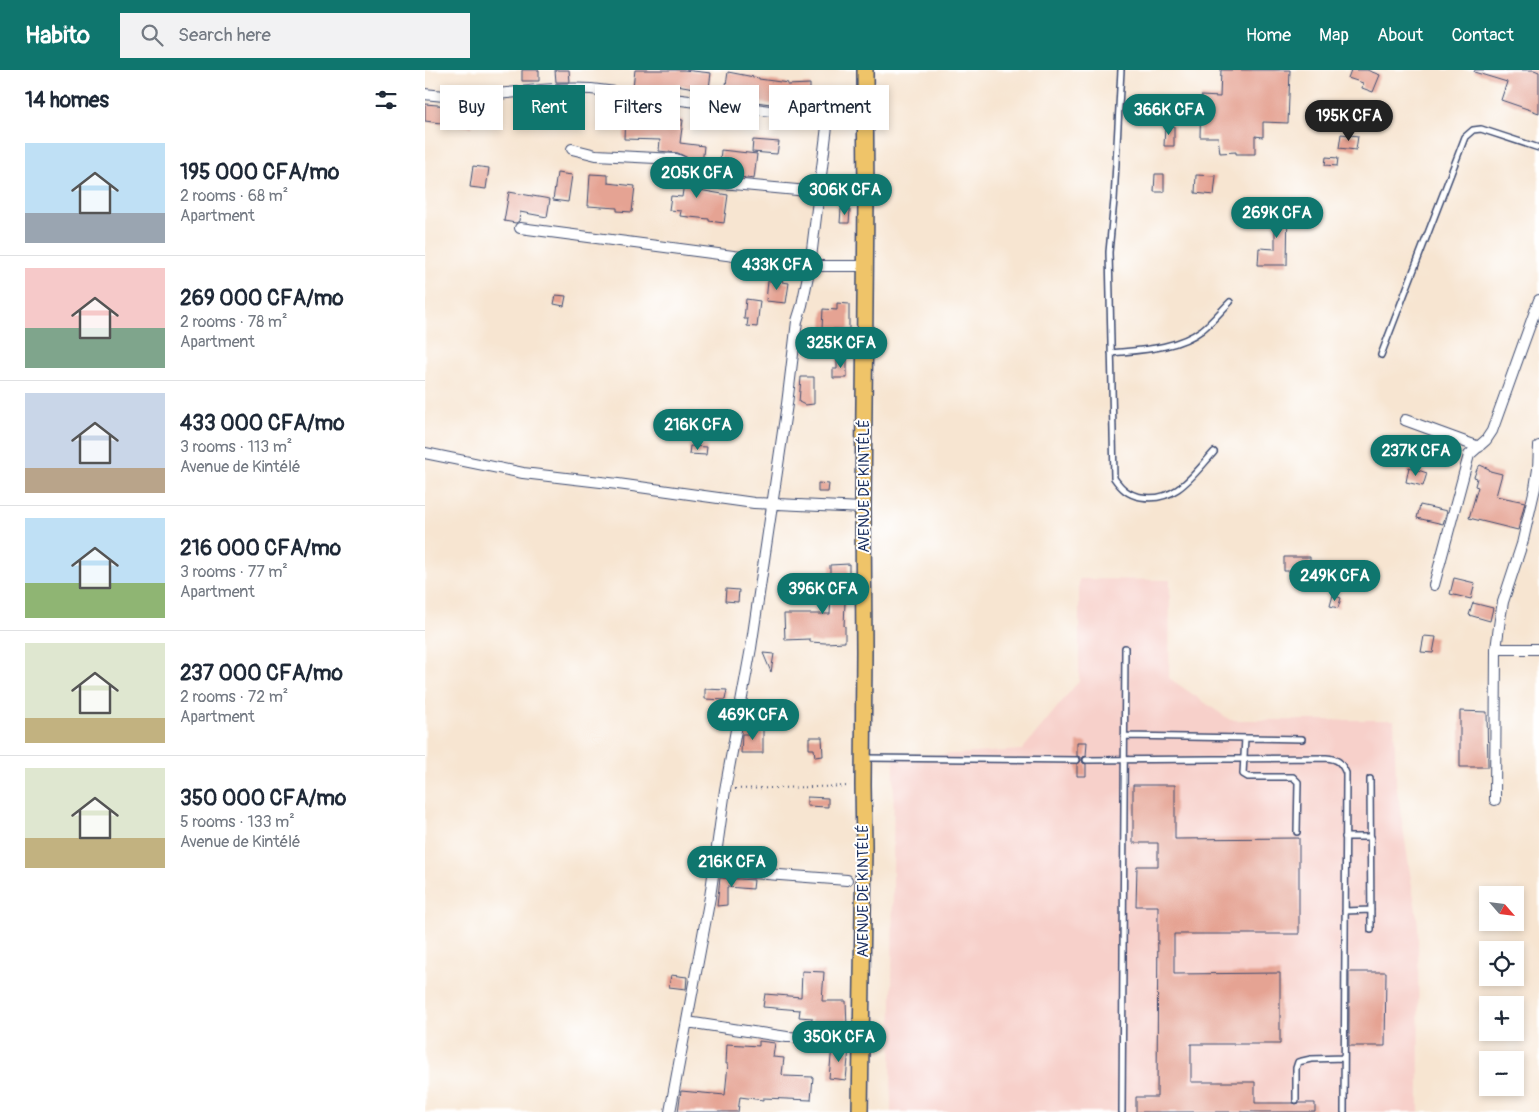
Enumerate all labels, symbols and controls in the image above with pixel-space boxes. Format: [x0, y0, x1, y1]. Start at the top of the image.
search box [120, 13, 470, 58]
text: Habito [25, 21, 90, 50]
icon: search [138, 21, 166, 49]
text: Search here [178, 23, 271, 47]
text: Home [1246, 24, 1291, 47]
text: Map [1319, 24, 1349, 47]
text: About [1377, 24, 1423, 47]
text: Contact [1451, 24, 1514, 47]
chip: Buy [440, 85, 503, 130]
chip: Rent [513, 85, 585, 130]
chip: Filters [595, 85, 680, 130]
chip: New [690, 85, 759, 130]
chip: Apartment [769, 85, 889, 130]
icon: filters [372, 86, 400, 114]
text: 14 homes [25, 87, 109, 114]
pin: 366K CFA [1117, 93, 1221, 136]
text: 366K CFA [1134, 100, 1204, 120]
pin: 195K CFA [1297, 100, 1401, 142]
text: 195K CFA [1316, 106, 1382, 126]
pin: 205K CFA [645, 156, 749, 199]
text: 195 000 CFA/mo [180, 159, 339, 186]
icon: home [65, 163, 125, 223]
text: 205K CFA [661, 163, 733, 183]
pin: 306K CFA [793, 174, 897, 216]
text: 306K CFA [809, 180, 881, 200]
text: 2 rooms · 68 m² [180, 186, 288, 206]
pin: 269K CFA [1225, 196, 1329, 239]
text: 269K CFA [1242, 203, 1312, 223]
text: Apartment [180, 206, 255, 226]
pin: 433K CFA [725, 248, 829, 291]
text: 433K CFA [742, 255, 812, 275]
text: 269 000 CFA/mo [180, 285, 344, 312]
icon: home [65, 288, 125, 348]
text: 2 rooms · 78 m² [180, 312, 287, 332]
pin: 325K CFA [789, 326, 893, 369]
text: Apartment [180, 332, 255, 352]
text: 325K CFA [806, 333, 876, 353]
pin: 216K CFA [646, 408, 750, 451]
text: 433 000 CFA/mo [180, 410, 344, 437]
icon: home [65, 413, 125, 473]
text: 216K CFA [664, 415, 732, 435]
street label: AVENUE DE KINTÉLÉ [855, 419, 874, 553]
pin: 237K CFA [1364, 434, 1468, 477]
text: 3 rooms · 113 m² [180, 437, 292, 457]
text: 237K CFA [1382, 441, 1450, 461]
text: Avenue de Kintélé [180, 457, 301, 477]
text: 216 000 CFA/mo [180, 535, 341, 562]
icon: home [65, 538, 125, 598]
pin: 249K CFA [1283, 560, 1387, 602]
text: 3 rooms · 77 m² [180, 562, 288, 582]
text: 249K CFA [1300, 566, 1370, 586]
pin: 396K CFA [771, 572, 875, 615]
text: 396K CFA [788, 579, 858, 599]
text: Apartment [180, 582, 255, 602]
text: 237 000 CFA/mo [180, 660, 343, 687]
icon: home [65, 663, 125, 723]
text: 2 rooms · 72 m² [180, 687, 288, 707]
pin: 469K CFA [701, 698, 805, 741]
text: 469K CFA [718, 705, 788, 725]
text: Apartment [180, 707, 255, 727]
text: 350 000 CFA/mo [180, 785, 346, 812]
icon: home [65, 788, 125, 848]
text: 5 rooms · 133 m² [180, 812, 295, 832]
street label: AVENUE DE KINTÉLÉ [854, 824, 873, 958]
text: Avenue de Kintélé [180, 832, 301, 852]
pin: 216K CFA [680, 846, 784, 888]
text: 216K CFA [698, 852, 766, 872]
north arrow [1479, 886, 1524, 931]
map controls [1479, 886, 1524, 1096]
button: locate [1479, 941, 1524, 986]
button: + [1479, 996, 1524, 1041]
pin: 350K CFA [787, 1020, 891, 1063]
text: 350K CFA [803, 1027, 875, 1047]
button: − [1479, 1051, 1524, 1096]

